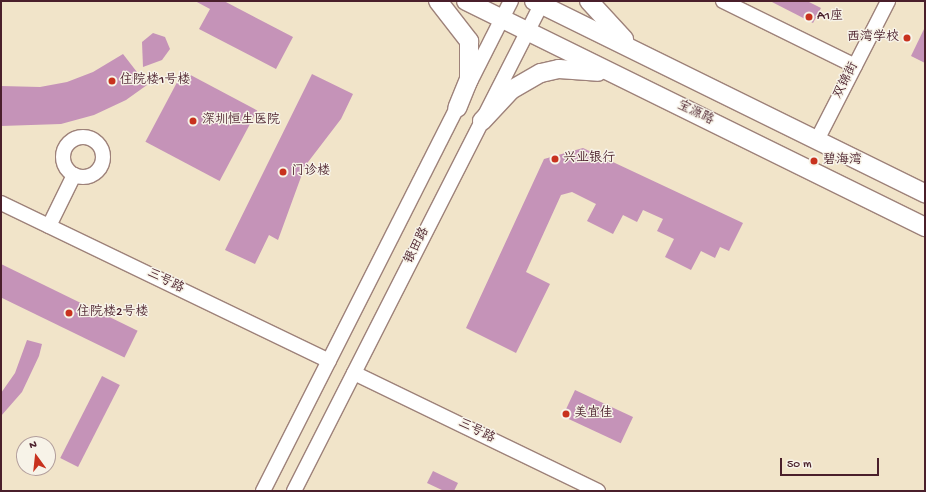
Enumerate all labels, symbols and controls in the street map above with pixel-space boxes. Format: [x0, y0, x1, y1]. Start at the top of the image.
place label: A1座 [817, 9, 843, 25]
marker: A1座 [804, 12, 814, 22]
place label: 西湾学校 [847, 30, 899, 46]
marker: 西湾学校 [902, 33, 912, 43]
street label: 双锦街 [831, 60, 863, 102]
place label: 住院楼1号楼 [120, 73, 190, 89]
marker: 住院楼1号楼 [107, 76, 117, 86]
street label: 宝源路 [674, 98, 716, 130]
place label: 深圳恒生医院 [202, 113, 280, 129]
marker: 深圳恒生医院 [187, 115, 199, 127]
place label: 兴业银行 [563, 151, 615, 167]
place label: 碧海湾 [823, 153, 862, 169]
marker: 兴业银行 [550, 154, 560, 164]
marker: 碧海湾 [808, 155, 820, 167]
place label: 门诊楼 [291, 164, 330, 180]
marker: 门诊楼 [278, 167, 288, 177]
street label: 银田路 [402, 225, 434, 267]
street label: 三号路 [144, 266, 186, 298]
place label: 住院楼2号楼 [77, 305, 148, 321]
marker: 住院楼2号楼 [64, 308, 74, 318]
place label: 美宜佳 [574, 406, 613, 422]
marker: 美宜佳 [561, 409, 571, 419]
street label: 三号路 [455, 416, 497, 448]
north arrow [16, 436, 56, 476]
text: N [28, 439, 38, 452]
scale bar [782, 450, 881, 476]
text: 50 m [787, 458, 812, 472]

